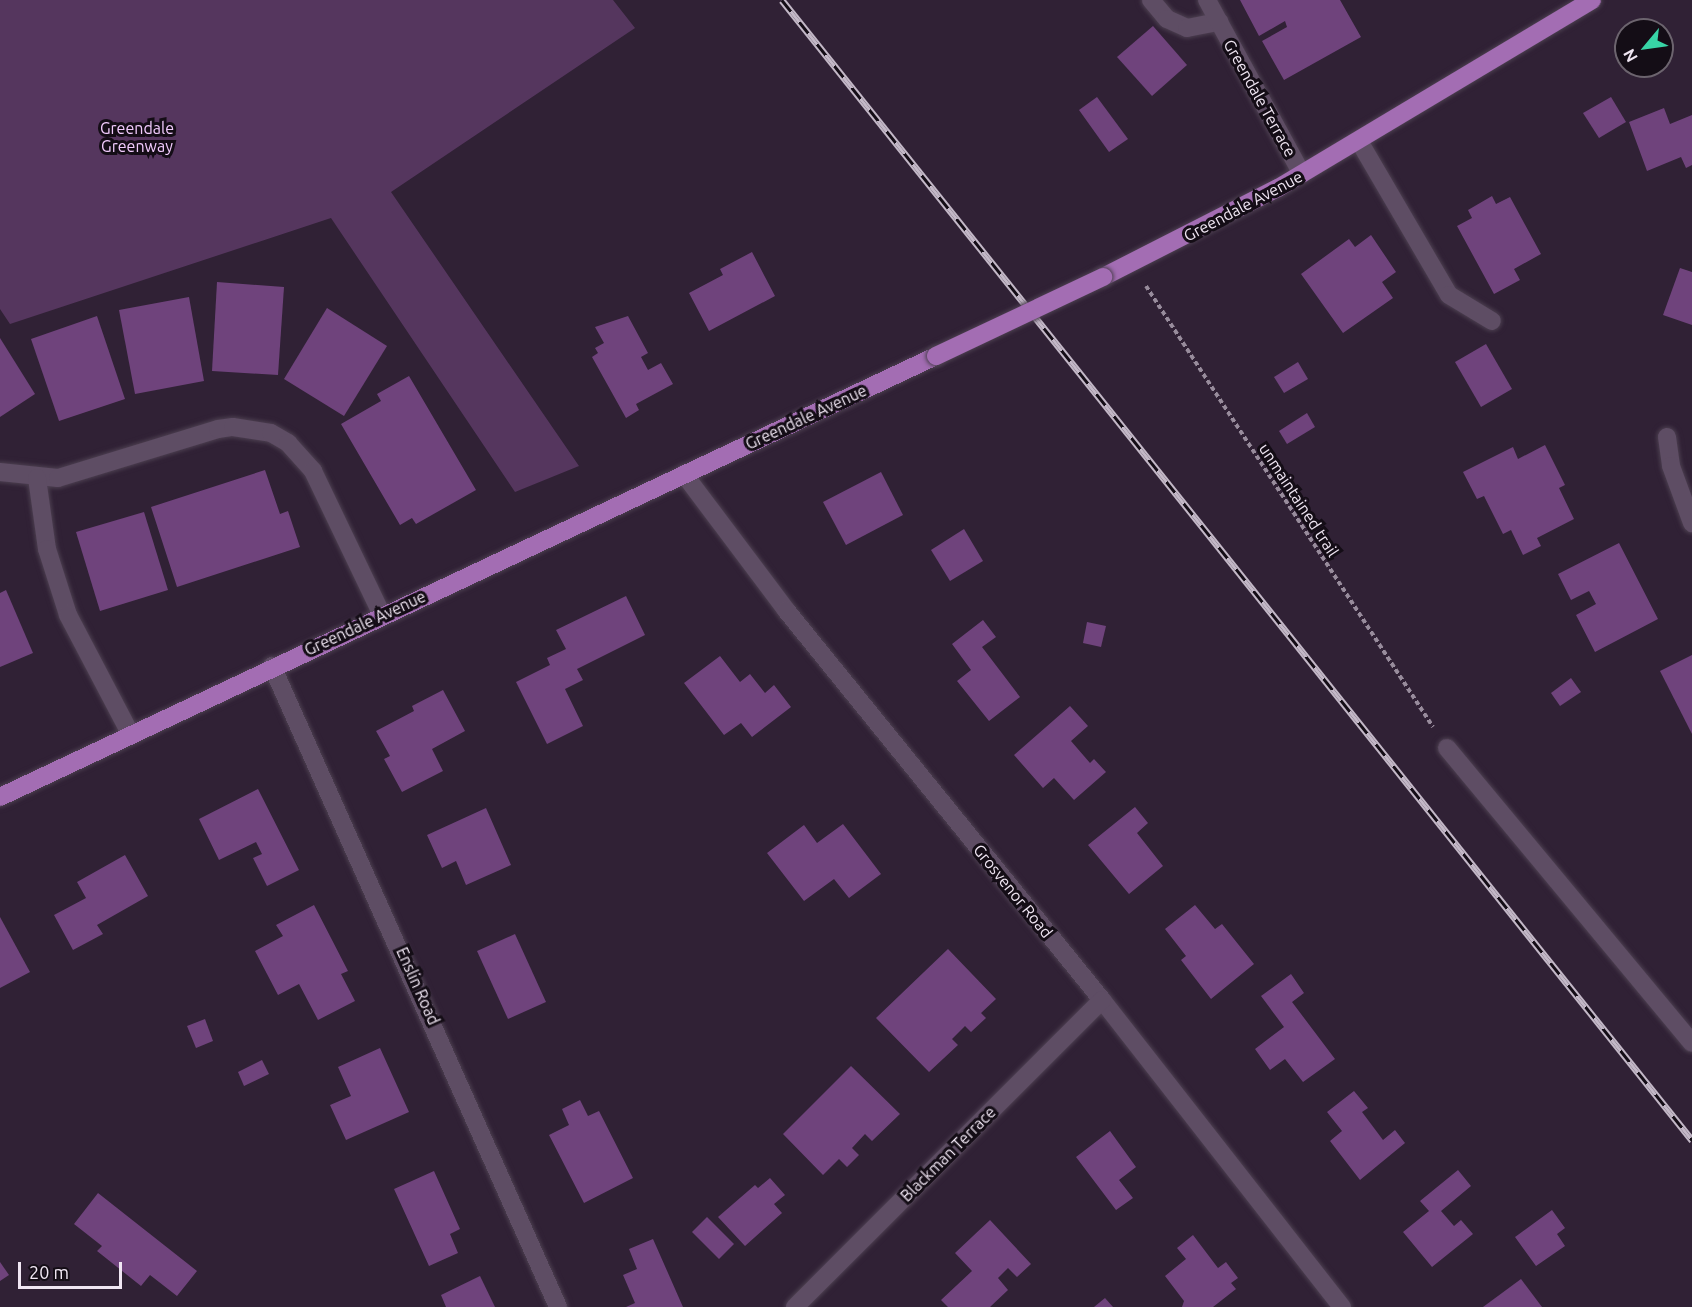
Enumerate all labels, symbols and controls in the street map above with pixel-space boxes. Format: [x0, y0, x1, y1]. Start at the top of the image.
north arrow [1614, 18, 1674, 78]
street label: Greendale Terrace [1220, 36, 1300, 160]
text: N [1619, 46, 1641, 65]
park label: Greendale Greenway [100, 118, 174, 156]
street label: Greendale Avenue [1180, 167, 1306, 245]
street label: Greendale Avenue [742, 380, 870, 454]
street label: unmaintained trail [1255, 440, 1343, 560]
street label: Greendale Avenue [301, 586, 429, 660]
street label: Grosvenor Road [969, 840, 1057, 942]
street label: Enslin Road [392, 944, 444, 1028]
street label: Blackman Terrace [896, 1102, 1000, 1206]
scale bar [21, 1250, 124, 1288]
text: 20 m [29, 1262, 69, 1282]

